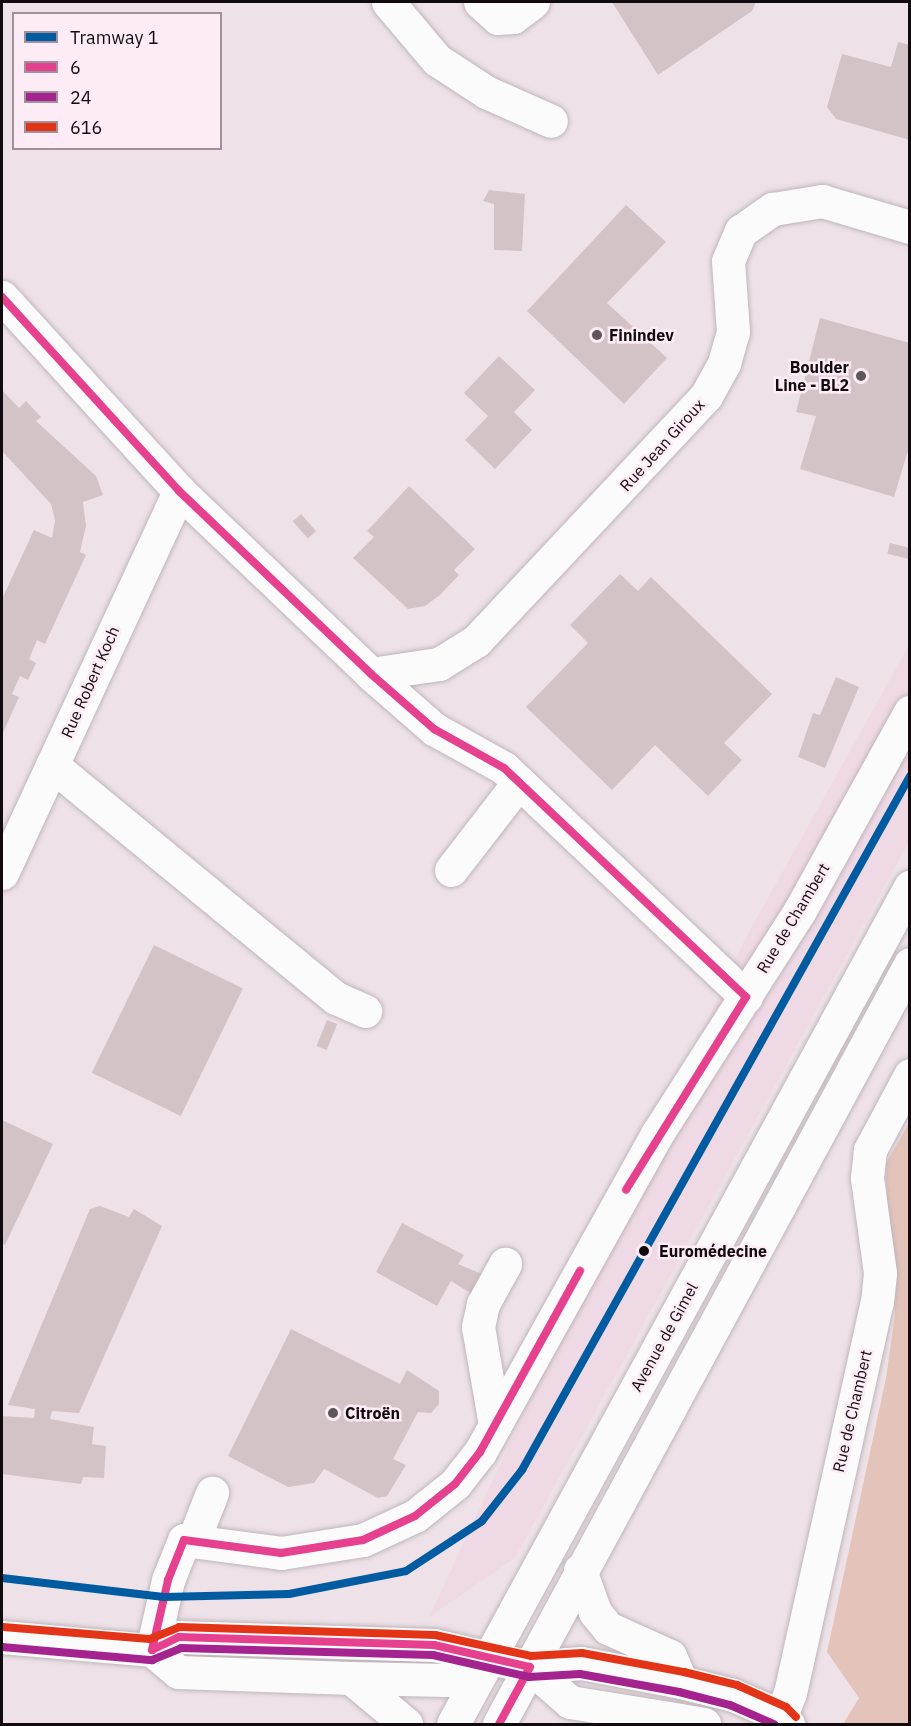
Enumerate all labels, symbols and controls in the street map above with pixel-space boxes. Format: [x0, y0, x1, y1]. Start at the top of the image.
legend [12, 12, 222, 150]
text: Tramway 1 [70, 26, 158, 49]
text: 6 [70, 56, 81, 79]
text: 24 [70, 86, 92, 109]
text: 616 [70, 116, 102, 139]
place label: Finindev [609, 325, 674, 345]
marker: Finindev [590, 328, 604, 342]
place label: Boulder Line - BL2 [775, 357, 849, 395]
marker: Boulder Line - BL2 [854, 369, 868, 383]
street label: Rue Jean Giroux [616, 395, 708, 495]
street label: Rue Robert Koch [57, 623, 123, 741]
street label: Rue de Chambert [753, 860, 833, 976]
marker: Euromédecine [634, 1241, 654, 1261]
place label: Euromédecine [659, 1241, 767, 1261]
street label: Avenue de Gimel [626, 1279, 702, 1395]
street label: Rue de Chambert [829, 1348, 875, 1474]
place label: Citroën [345, 1403, 400, 1423]
marker: Citroën [326, 1406, 340, 1420]

